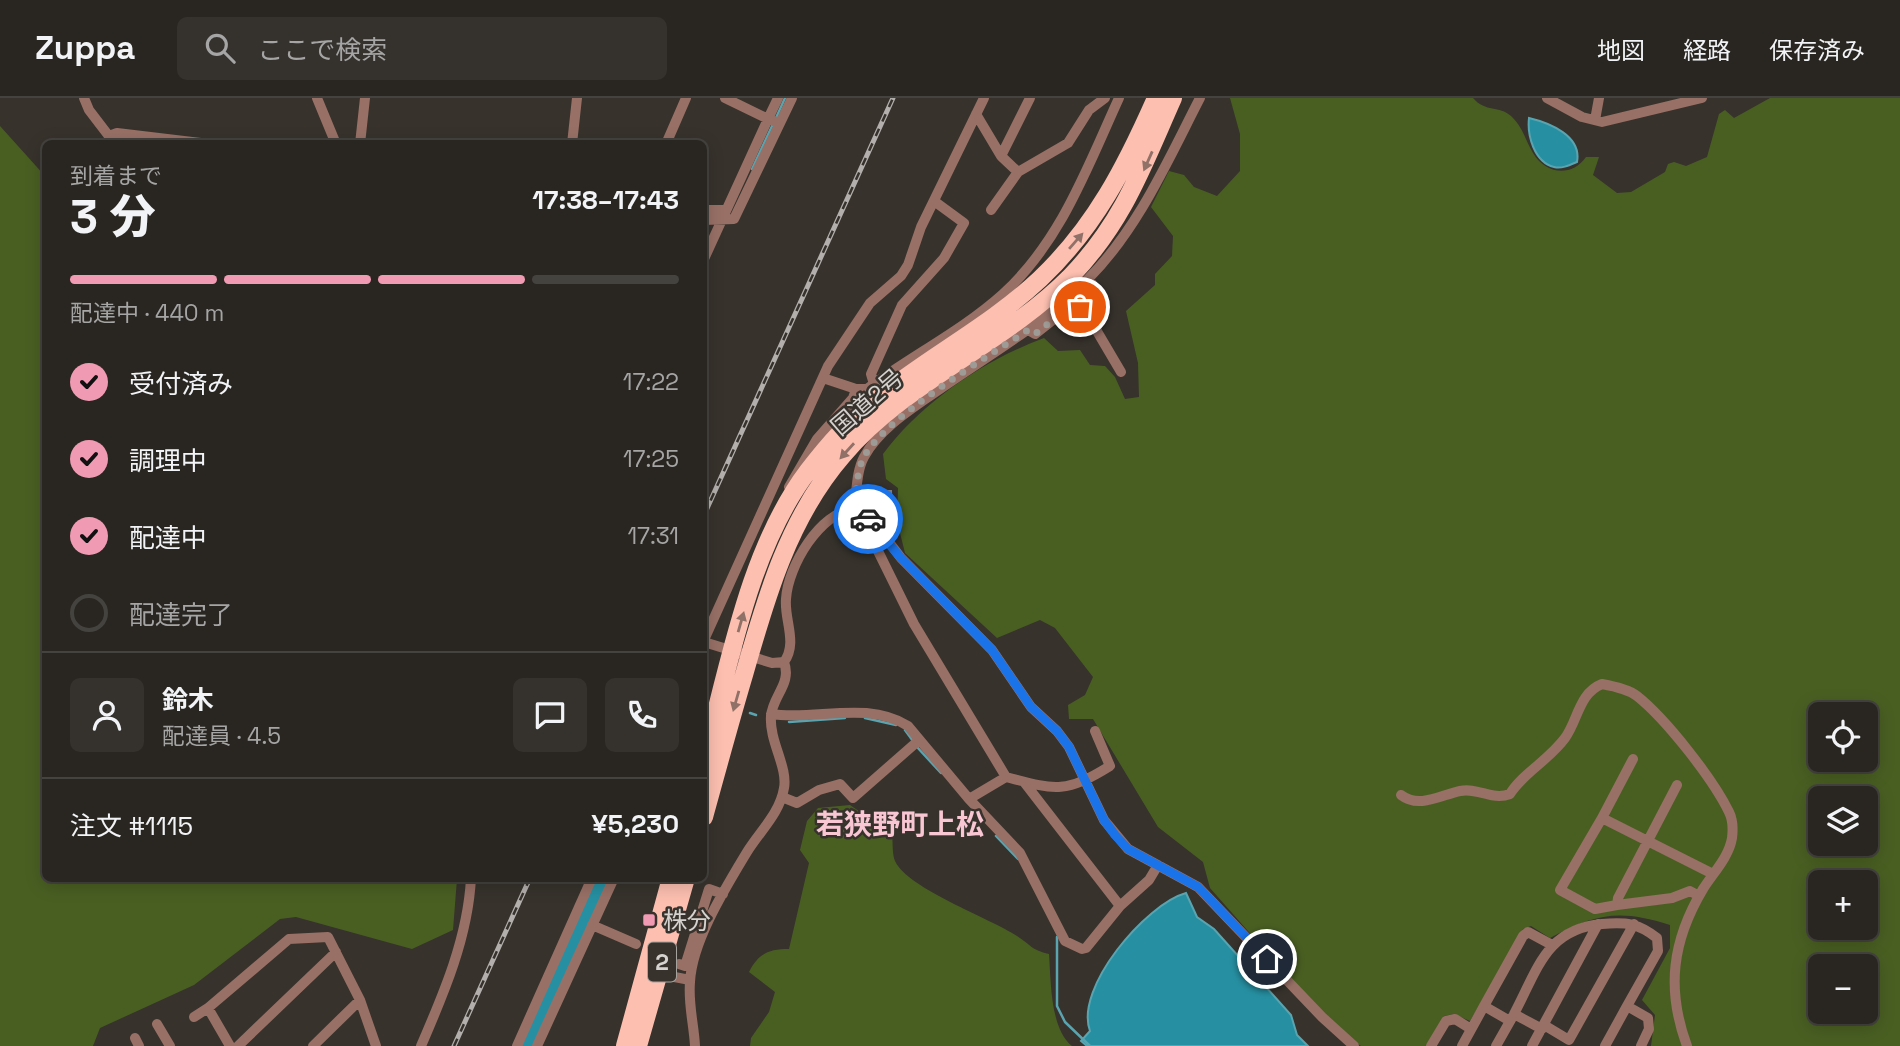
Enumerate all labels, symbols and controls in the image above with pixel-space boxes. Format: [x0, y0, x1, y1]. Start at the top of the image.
search box [177, 17, 667, 80]
text: Zuppa [35, 27, 135, 69]
icon: search [201, 29, 239, 67]
text: ここで検索 [257, 33, 387, 67]
text: 地図 [1597, 35, 1645, 66]
text: 経路 [1683, 35, 1731, 66]
text: 保存済み [1769, 35, 1865, 66]
one-way arrow [1142, 151, 1154, 171]
text: 到着まで [70, 161, 162, 191]
text: 17:38–17:43 [532, 183, 679, 217]
text: 3 分 [70, 188, 156, 246]
one-way arrow [1068, 232, 1083, 249]
pin [1050, 277, 1110, 337]
icon: bag [1061, 288, 1099, 326]
text: 配達中 · 440 m [70, 298, 224, 328]
street label: 国道2号 [824, 362, 910, 442]
icon: check [70, 363, 108, 401]
text: 受付済み [129, 367, 233, 401]
text: 17:22 [623, 367, 679, 397]
icon: check [70, 440, 108, 478]
one-way arrow [839, 442, 855, 460]
text: 調理中 [129, 444, 207, 478]
text: 17:25 [623, 444, 679, 474]
courier [833, 484, 903, 554]
icon: car [849, 500, 887, 538]
icon: check [70, 517, 108, 555]
text: 配達中 [129, 521, 207, 555]
text: 17:31 [627, 521, 679, 551]
text: 配達完了 [129, 598, 233, 632]
one-way arrow [737, 611, 747, 632]
button: person [70, 678, 144, 752]
button: chat [513, 678, 587, 752]
button: phone [605, 678, 679, 752]
text: 鈴木 [162, 683, 214, 717]
one-way arrow [731, 691, 741, 712]
map controls [1808, 702, 1878, 1024]
button: locate [1808, 702, 1878, 772]
text: 配達員 · 4.5 [162, 721, 281, 751]
button: layers [1808, 786, 1878, 856]
district label: 若狭野町上松 [816, 806, 984, 842]
text: ¥5,230 [592, 807, 679, 841]
text: 注文 #1115 [70, 809, 193, 843]
button: + [1808, 870, 1878, 940]
place label: 株分 [663, 905, 711, 936]
marker: 株分 [641, 912, 657, 928]
pin [1237, 929, 1297, 989]
icon: home [1248, 940, 1286, 978]
road number: 2 [648, 942, 676, 982]
button: − [1808, 954, 1878, 1024]

